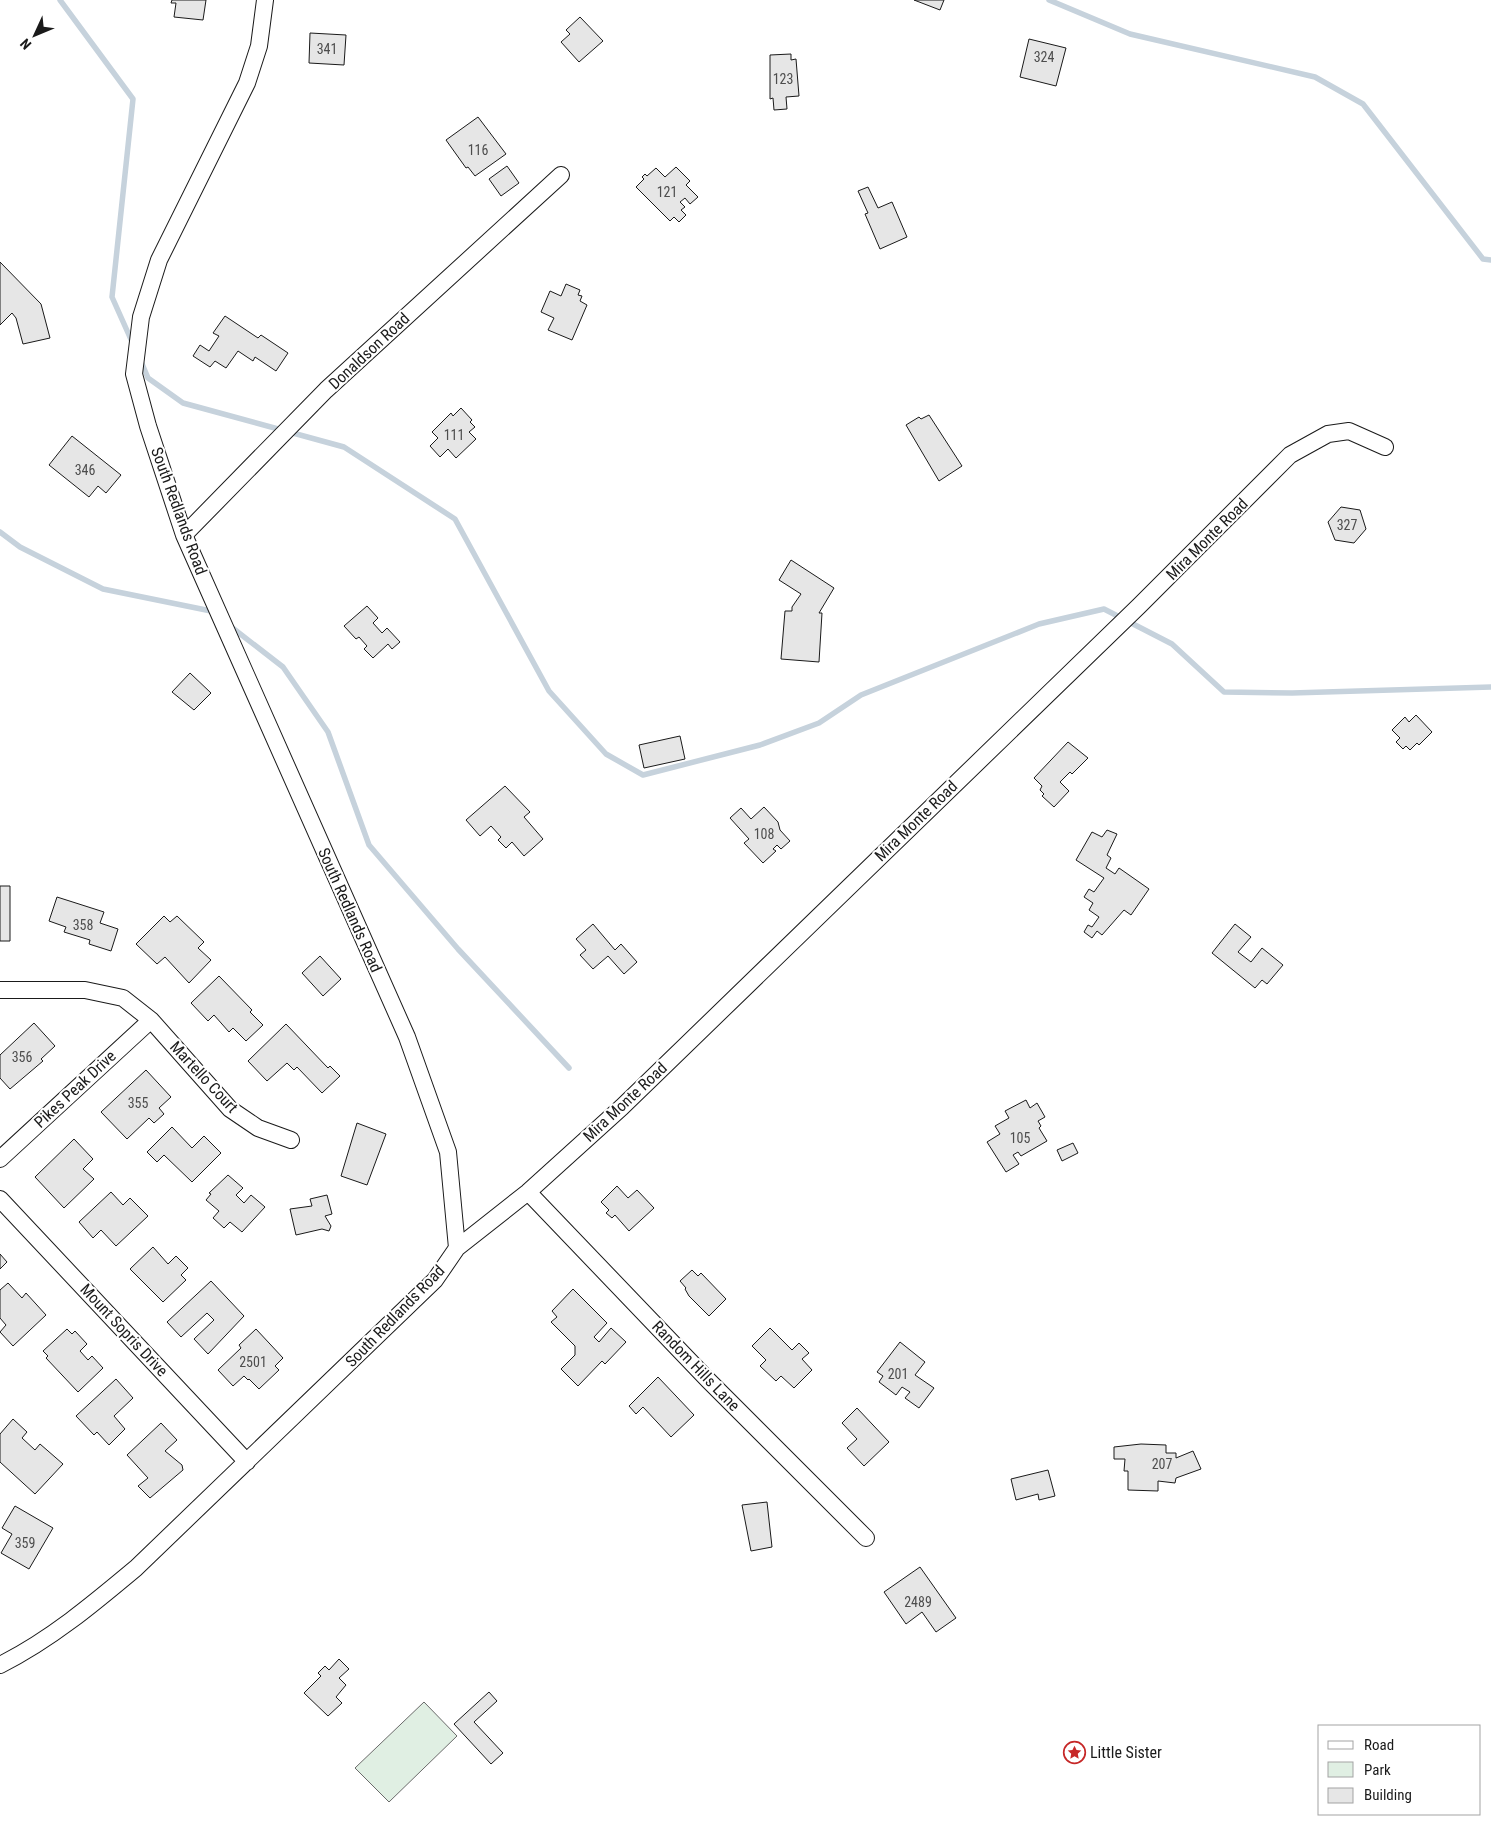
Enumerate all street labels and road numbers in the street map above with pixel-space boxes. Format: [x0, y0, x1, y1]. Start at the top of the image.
street label: Donaldson Road [325, 309, 413, 393]
street label: South Redlands Road [147, 445, 211, 577]
street label: Mira Monte Road [1162, 494, 1252, 584]
street label: Mira Monte Road [871, 777, 961, 865]
street label: South Redlands Road [314, 845, 386, 975]
street label: Martello Court [166, 1037, 242, 1117]
street label: Pikes Peak Drive [30, 1046, 120, 1132]
street label: Mira Monte Road [579, 1058, 671, 1146]
street label: South Redlands Road [342, 1261, 448, 1371]
street label: Mount Sopris Drive [76, 1280, 172, 1380]
street label: Random Hills Lane [648, 1317, 744, 1415]

